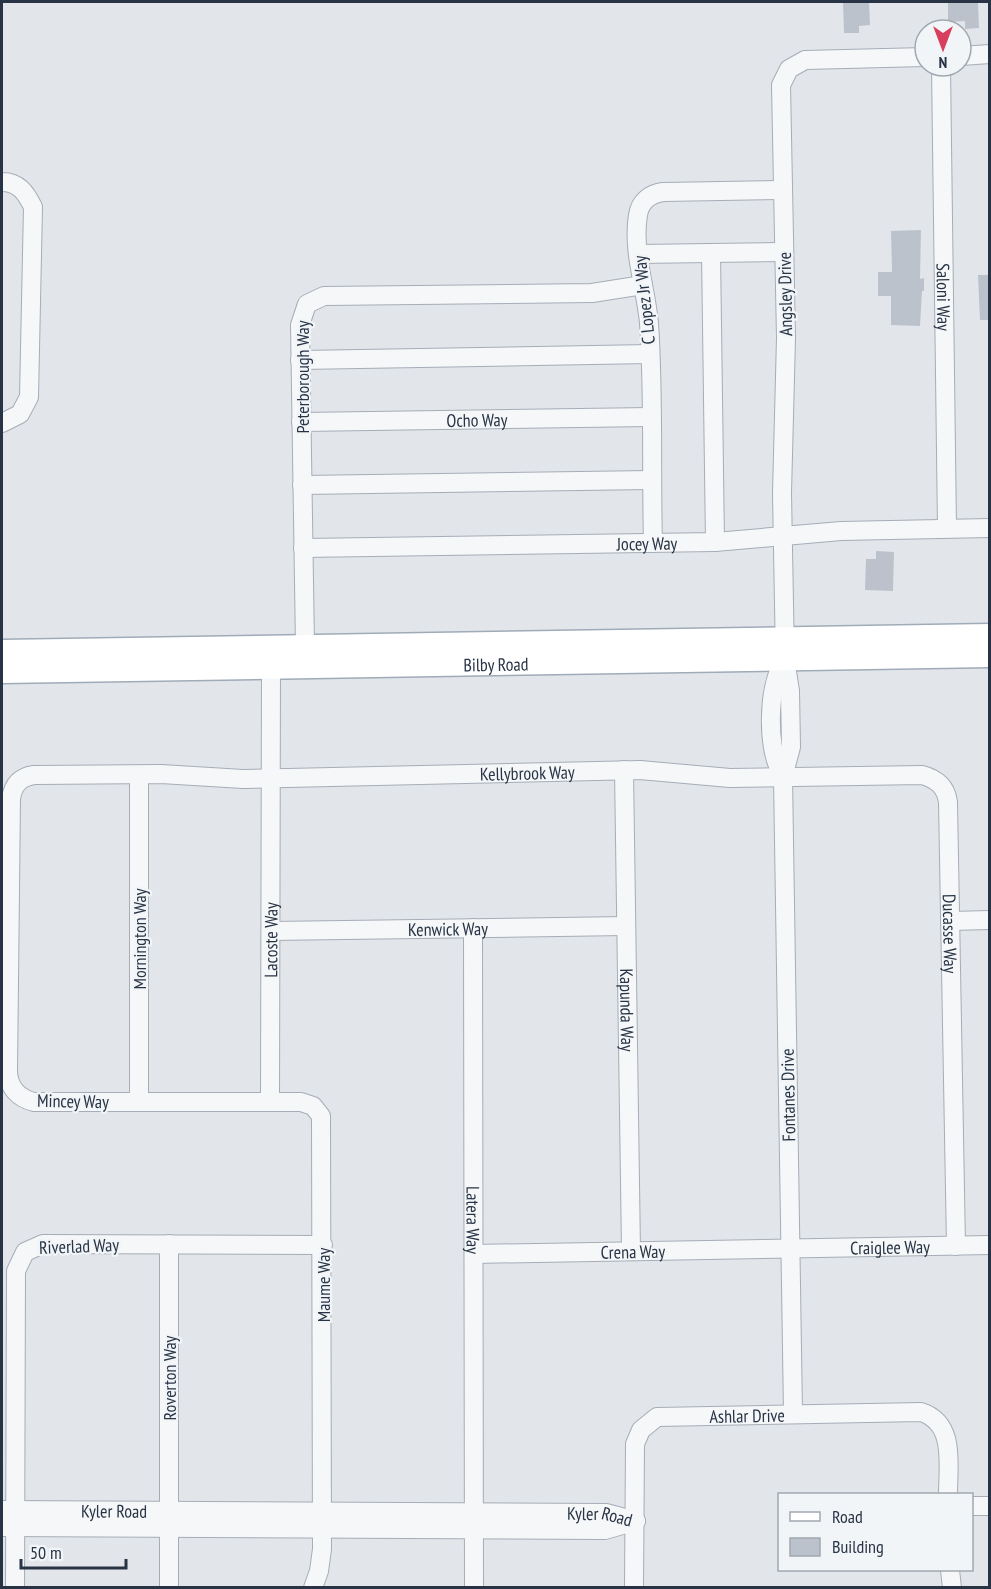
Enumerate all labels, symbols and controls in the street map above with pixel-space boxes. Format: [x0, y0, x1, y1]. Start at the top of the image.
north arrow [913, 18, 973, 78]
text: N [939, 53, 947, 73]
street label: Angsley Drive [773, 252, 797, 336]
street label: C Lopez Jr Way [628, 254, 660, 346]
street label: Saloni Way [932, 263, 956, 331]
street label: Peterborough Way [291, 320, 314, 434]
street label: Ocho Way [446, 408, 508, 431]
street label: Jocey Way [615, 531, 678, 555]
street label: Bilby Road [463, 652, 529, 676]
street label: Kellybrook Way [480, 760, 575, 785]
street label: Mornington Way [128, 888, 151, 990]
street label: Ducasse Way [938, 894, 963, 974]
street label: Lacoste Way [259, 902, 282, 978]
street label: Kenwick Way [408, 916, 488, 941]
street label: Kapunda Way [615, 968, 640, 1052]
street label: Fontanes Drive [776, 1048, 800, 1142]
street label: Mincey Way [37, 1089, 109, 1113]
street label: Latera Way [462, 1186, 485, 1254]
street label: Riverlad Way [39, 1233, 120, 1259]
street label: Craiglee Way [850, 1235, 930, 1259]
street label: Crena Way [601, 1239, 666, 1263]
street label: Maume Way [312, 1247, 335, 1322]
street label: Roverton Way [158, 1335, 181, 1420]
street label: Ashlar Drive [709, 1403, 785, 1428]
legend [778, 1493, 973, 1571]
street label: Kyler Road [81, 1499, 147, 1522]
street label: Kyler Road [567, 1501, 635, 1531]
text: Road [832, 1505, 863, 1528]
scale bar [21, 1532, 126, 1570]
text: Building [832, 1535, 884, 1558]
text: 50 m [30, 1541, 62, 1564]

